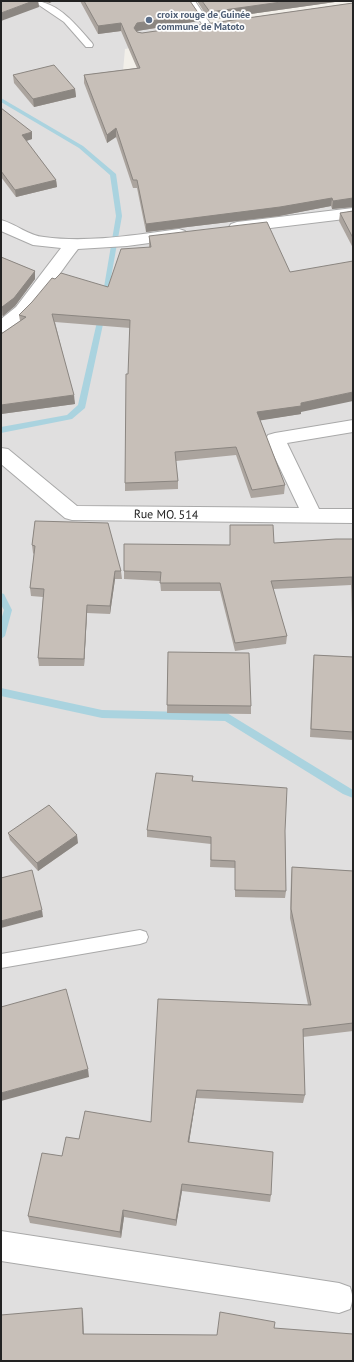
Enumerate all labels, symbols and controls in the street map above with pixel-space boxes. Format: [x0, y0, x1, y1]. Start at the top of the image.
place label: croix rouge de Guinée commune de Matoto [157, 8, 250, 33]
marker: croix rouge de Guinée commune de Matoto [144, 15, 154, 25]
street label: Rue MO. 514 [134, 506, 199, 522]

